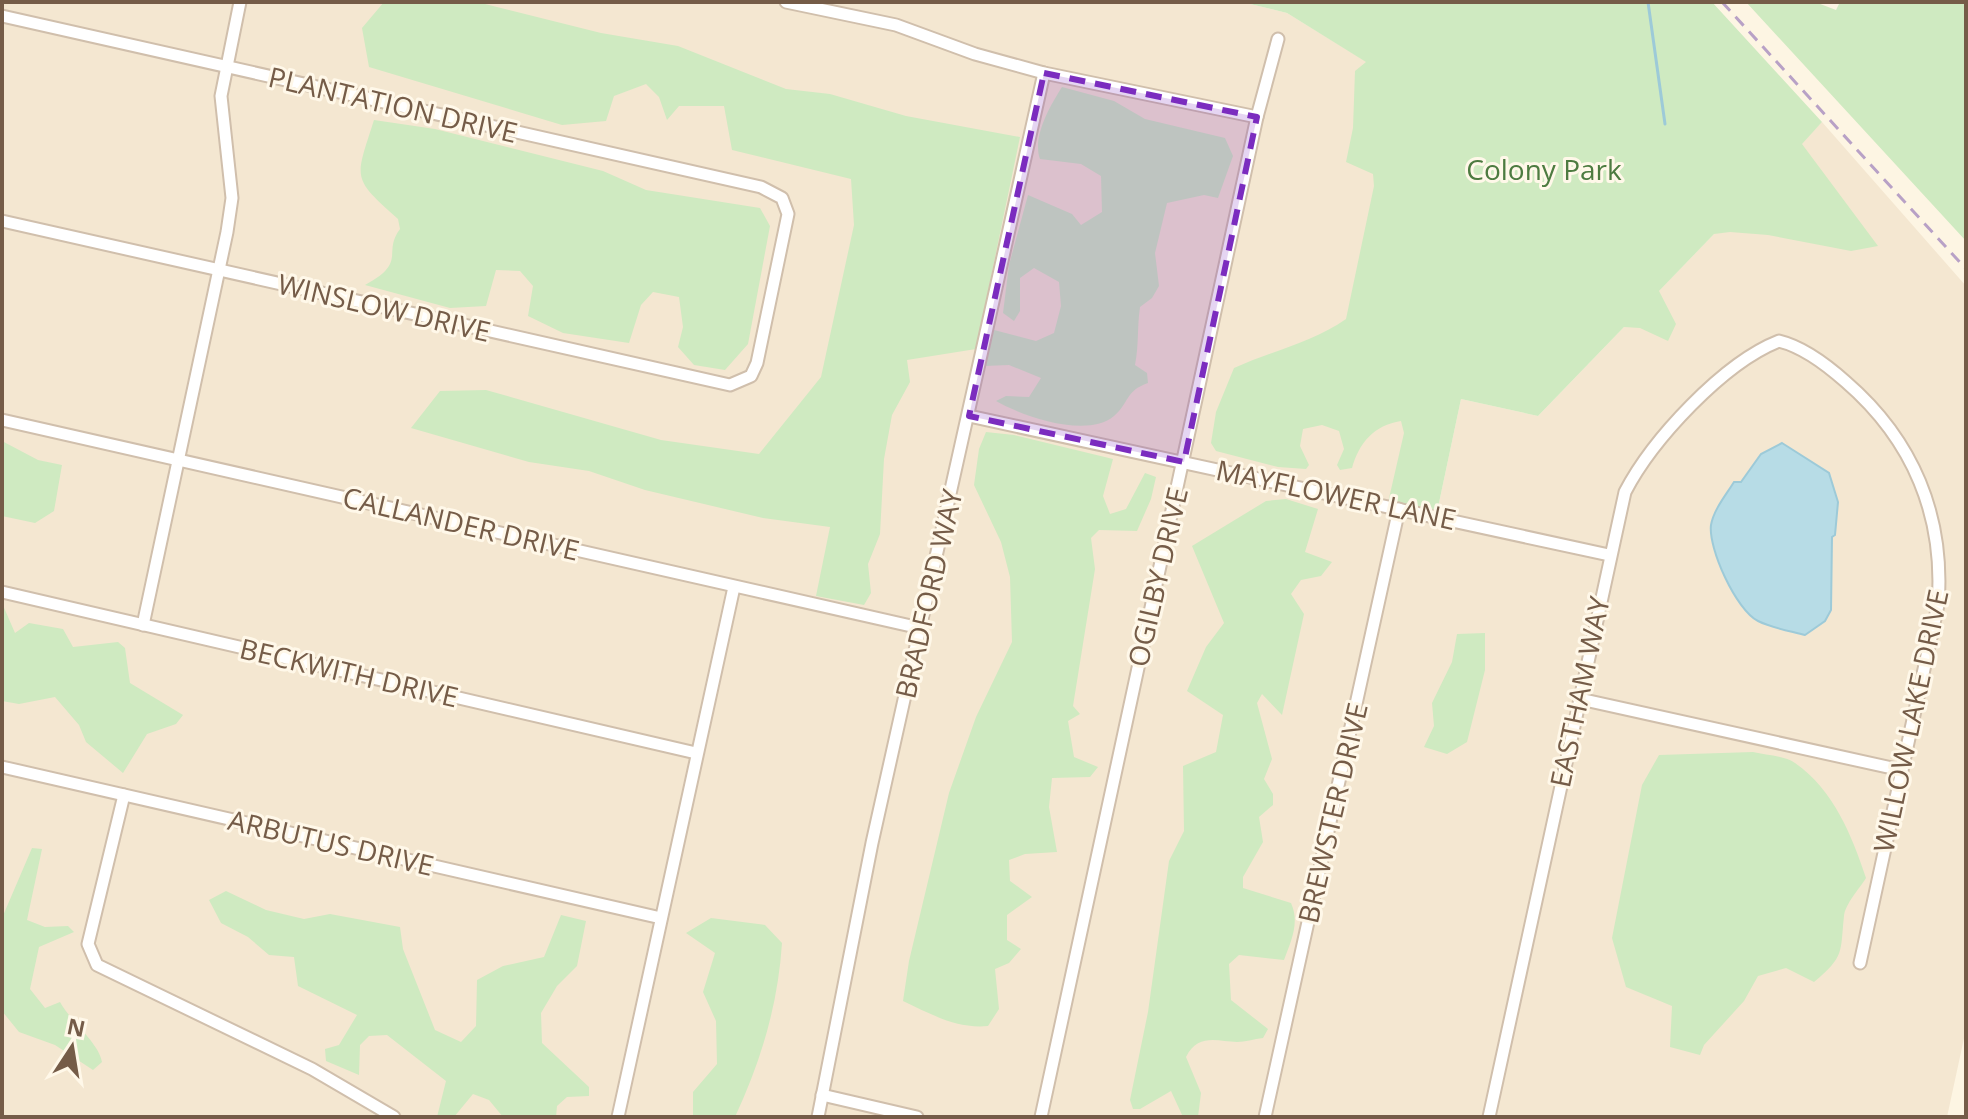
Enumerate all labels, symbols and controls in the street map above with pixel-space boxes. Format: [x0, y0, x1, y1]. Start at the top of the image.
street label: PLANTATION DRIVE [265, 57, 521, 151]
park label: Colony Park [1466, 150, 1622, 188]
street label: WINSLOW DRIVE [274, 264, 494, 350]
street label: MAYFLOWER LANE [1213, 450, 1460, 538]
street label: CALLANDER DRIVE [339, 477, 583, 569]
street label: OGILBY DRIVE [1118, 483, 1196, 670]
street label: BRADFORD WAY [885, 485, 971, 702]
street label: WILLOW LAKE DRIVE [1864, 586, 1956, 856]
street label: EASTHAM WAY [1540, 593, 1618, 791]
street label: BECKWITH DRIVE [236, 628, 462, 716]
street label: BREWSTER DRIVE [1288, 699, 1376, 927]
street label: ARBUTUS DRIVE [225, 800, 438, 884]
north arrow [32, 1007, 112, 1087]
text: N [64, 1010, 88, 1043]

